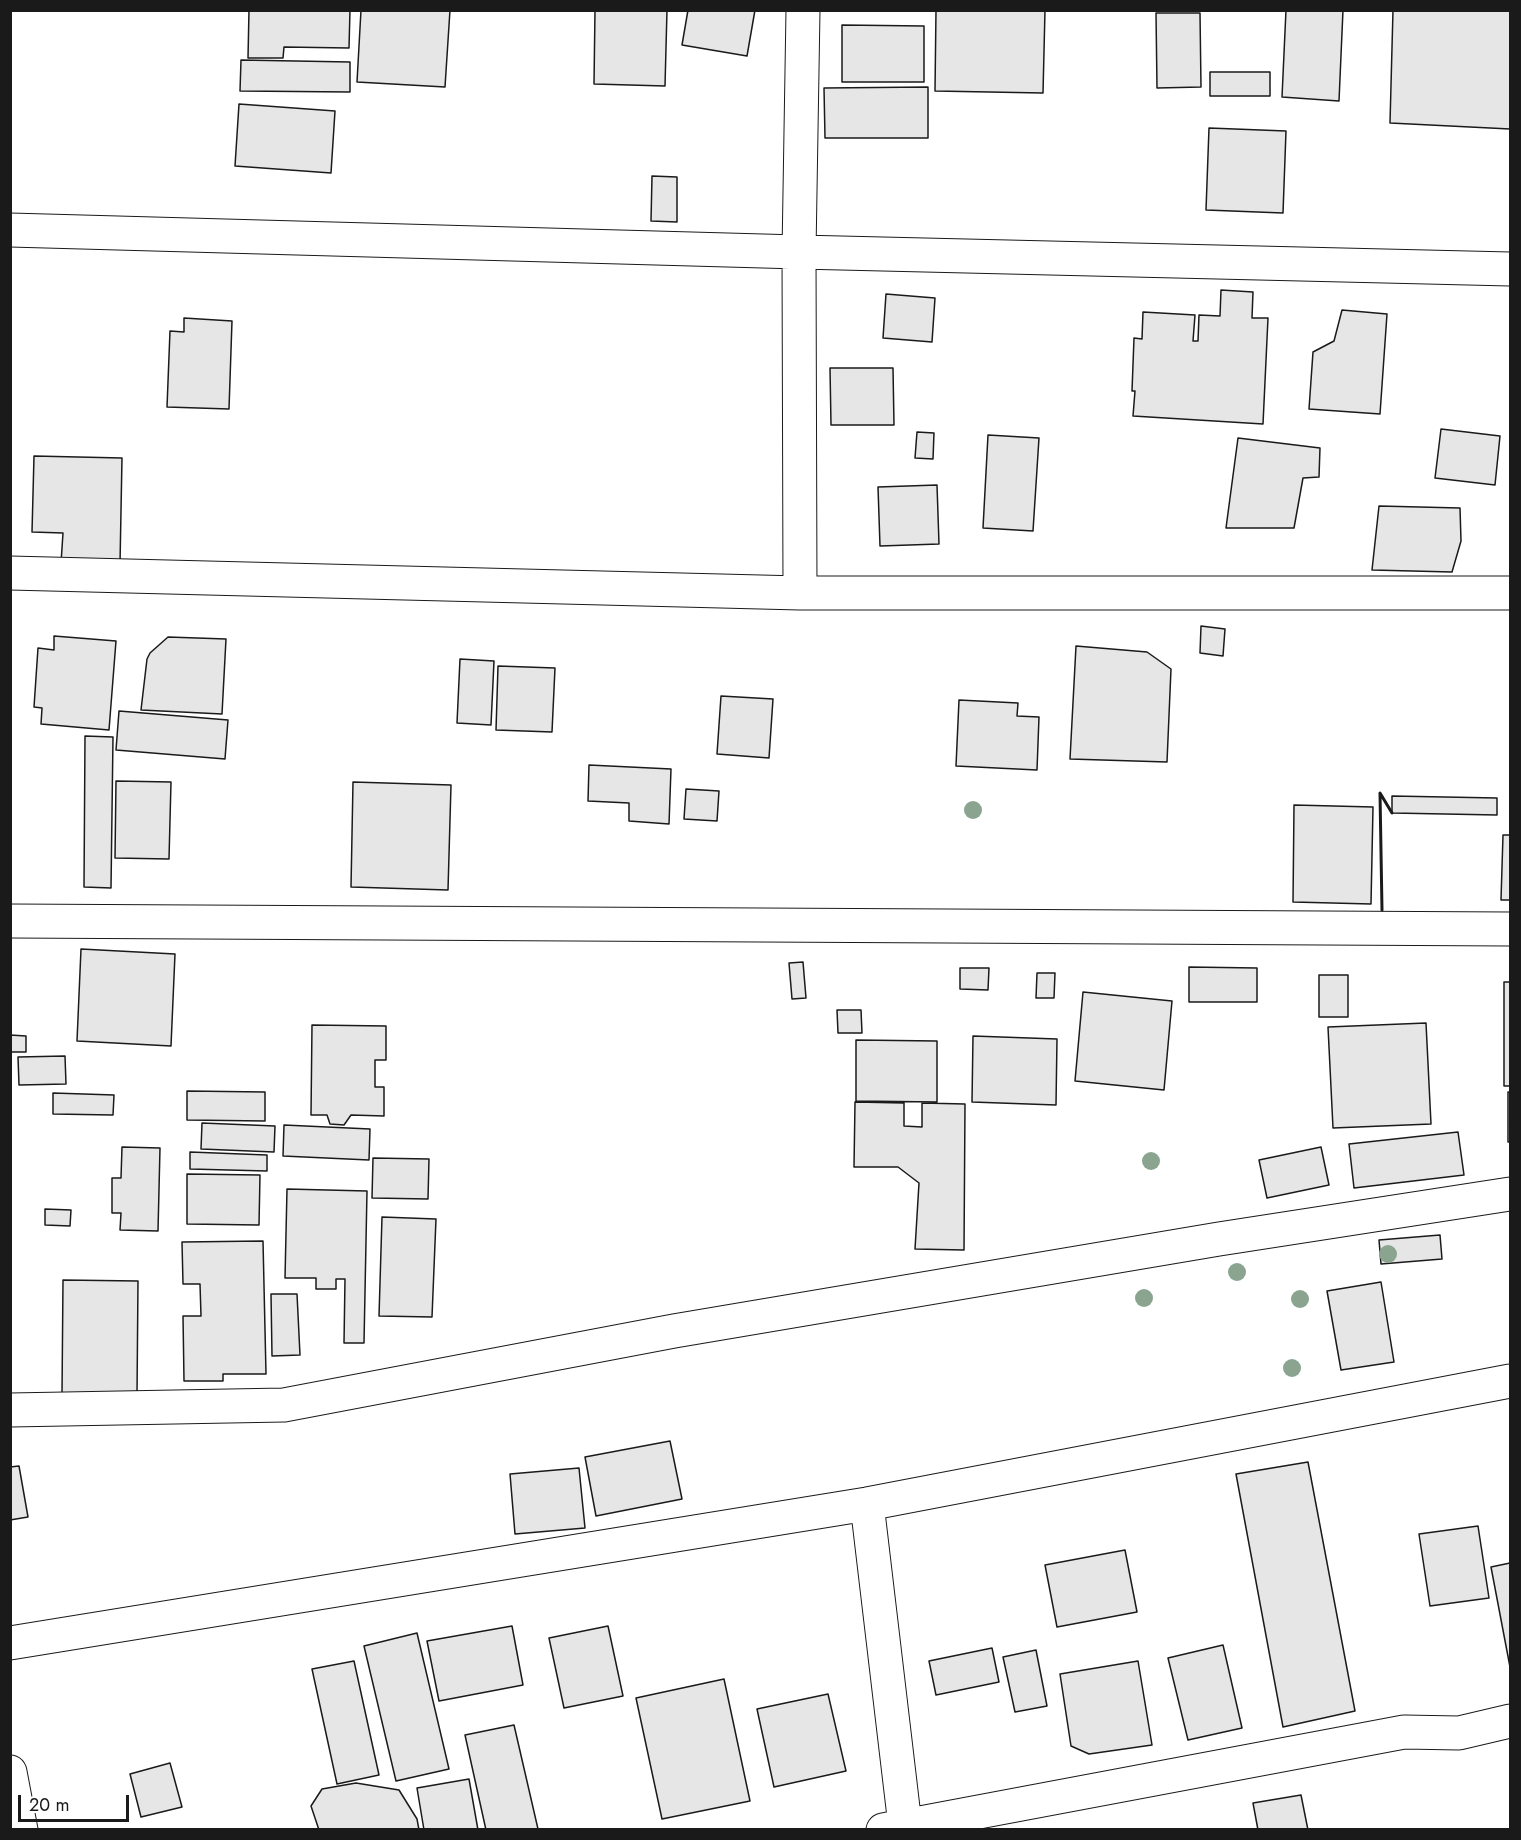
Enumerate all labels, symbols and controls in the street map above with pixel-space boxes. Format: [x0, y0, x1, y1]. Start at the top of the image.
scale bar [21, 1783, 132, 1821]
text: 20 m [29, 1792, 69, 1818]

